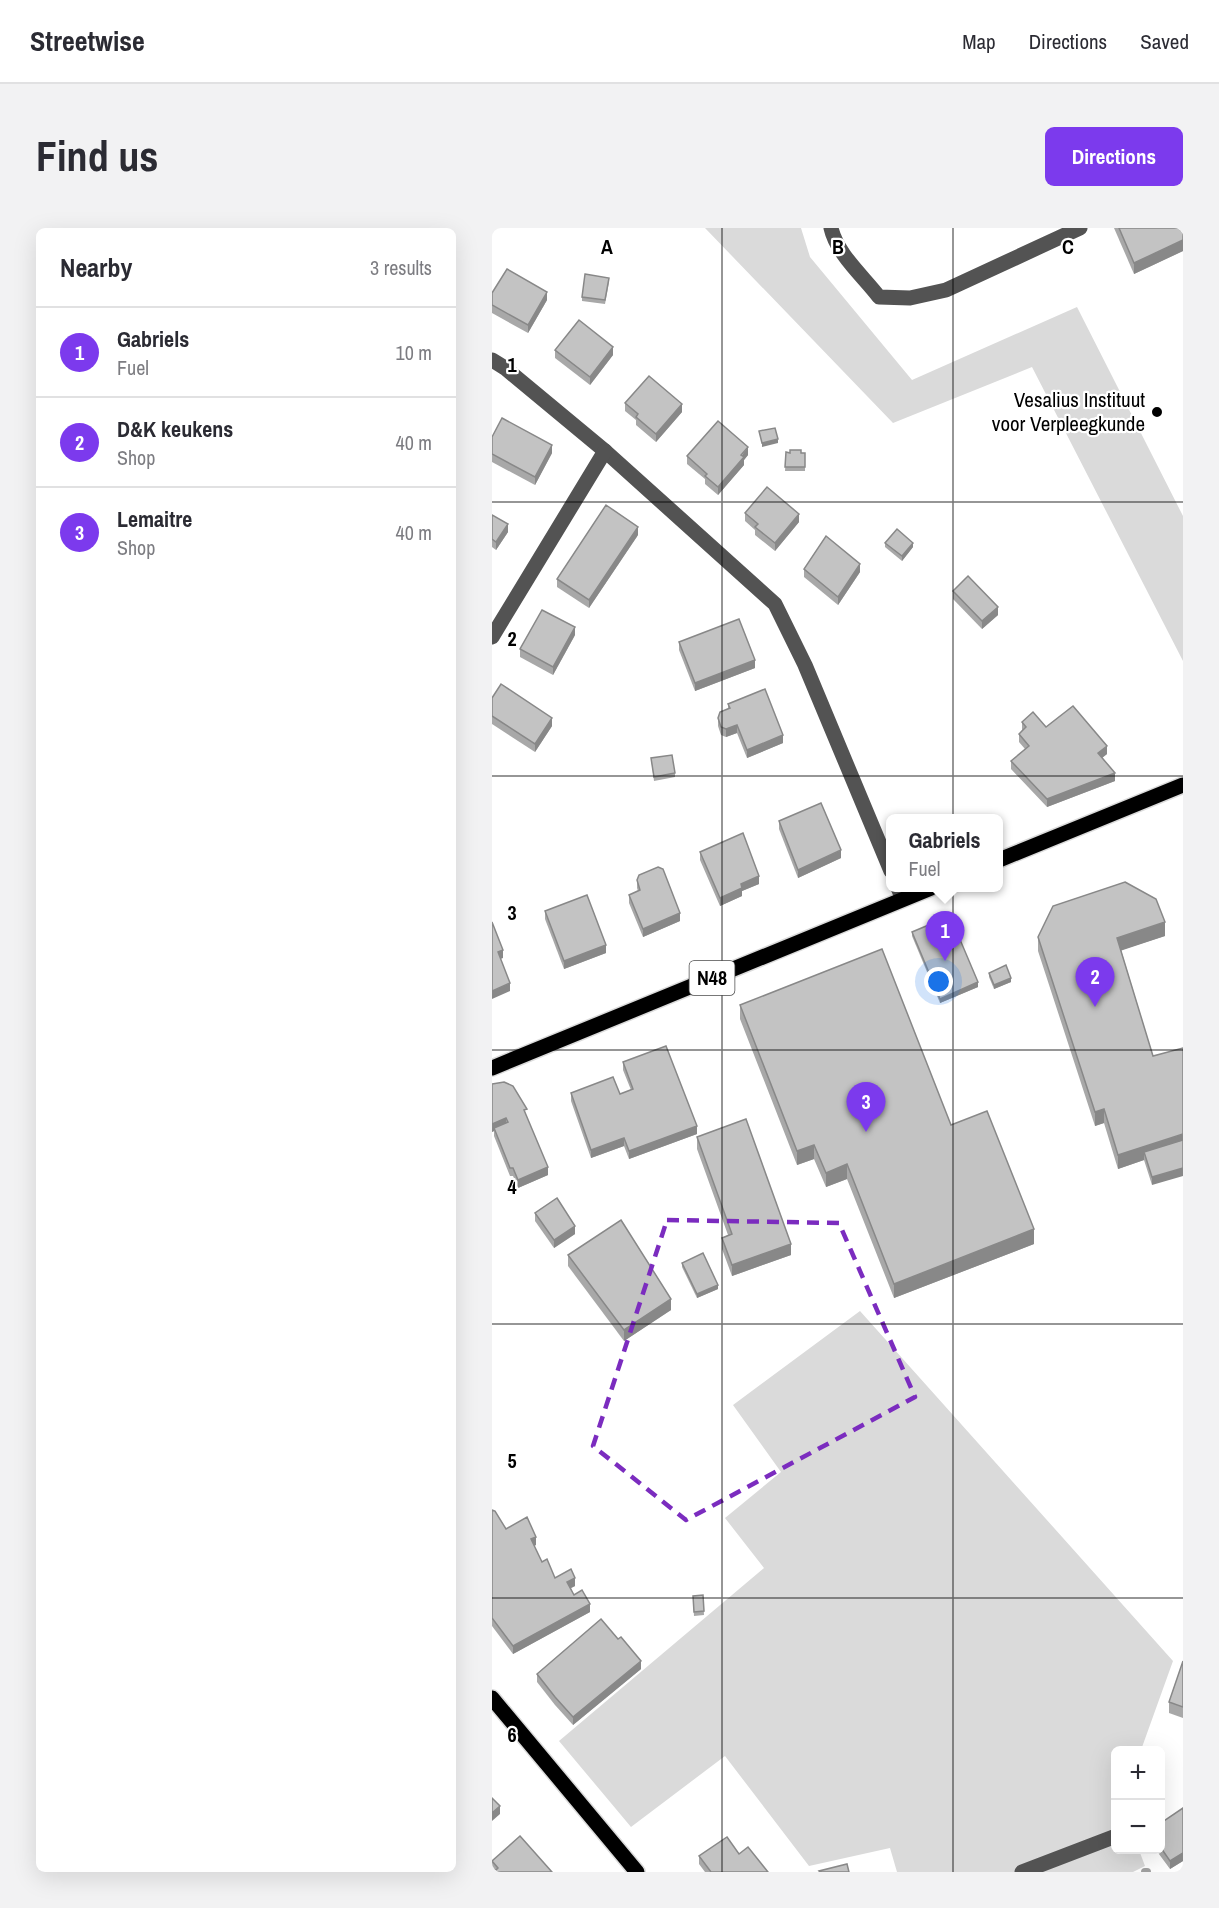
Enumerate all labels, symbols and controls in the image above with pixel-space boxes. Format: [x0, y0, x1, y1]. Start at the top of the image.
text: Streetwise [30, 22, 145, 60]
text: Map [962, 27, 996, 56]
text: Directions [1029, 27, 1107, 56]
text: Saved [1140, 27, 1189, 56]
button: Directions [1045, 127, 1183, 186]
text: Find us [36, 128, 158, 184]
text: A [601, 233, 613, 260]
text: B [832, 233, 844, 260]
text: C [1062, 233, 1074, 260]
text: Nearby [60, 250, 132, 285]
text: 3 results [370, 254, 432, 281]
text: Gabriels [117, 324, 189, 354]
text: 1 [75, 339, 84, 366]
text: 10 m [396, 339, 432, 366]
text: 1 [507, 351, 517, 378]
text: Fuel [117, 354, 149, 381]
place label: Vesalius Instituut voor Verpleegkunde [992, 385, 1145, 438]
marker: Vesalius Instituut voor Verpleegkunde [1150, 405, 1164, 419]
text: D&K keukens [117, 414, 233, 444]
text: 2 [75, 429, 84, 456]
text: 40 m [396, 429, 432, 456]
text: Shop [117, 444, 155, 471]
text: Lemaitre [117, 504, 192, 534]
text: 3 [75, 519, 84, 546]
text: 40 m [396, 519, 432, 546]
text: Shop [117, 534, 155, 561]
text: 2 [507, 625, 517, 652]
popup [886, 814, 1003, 892]
text: Gabriels [908, 825, 981, 855]
text: Fuel [908, 855, 940, 882]
text: 3 [507, 899, 517, 926]
pin: 1 [926, 912, 964, 961]
pin: 2 [1076, 958, 1114, 1007]
road number: N48 [690, 961, 734, 995]
your location [924, 967, 953, 996]
pin: 3 [846, 1082, 886, 1132]
text: 4 [507, 1173, 517, 1200]
text: 5 [507, 1447, 517, 1474]
text: 6 [507, 1721, 517, 1748]
map controls [1111, 1746, 1165, 1854]
button: + [1111, 1746, 1165, 1800]
button: − [1111, 1800, 1165, 1854]

